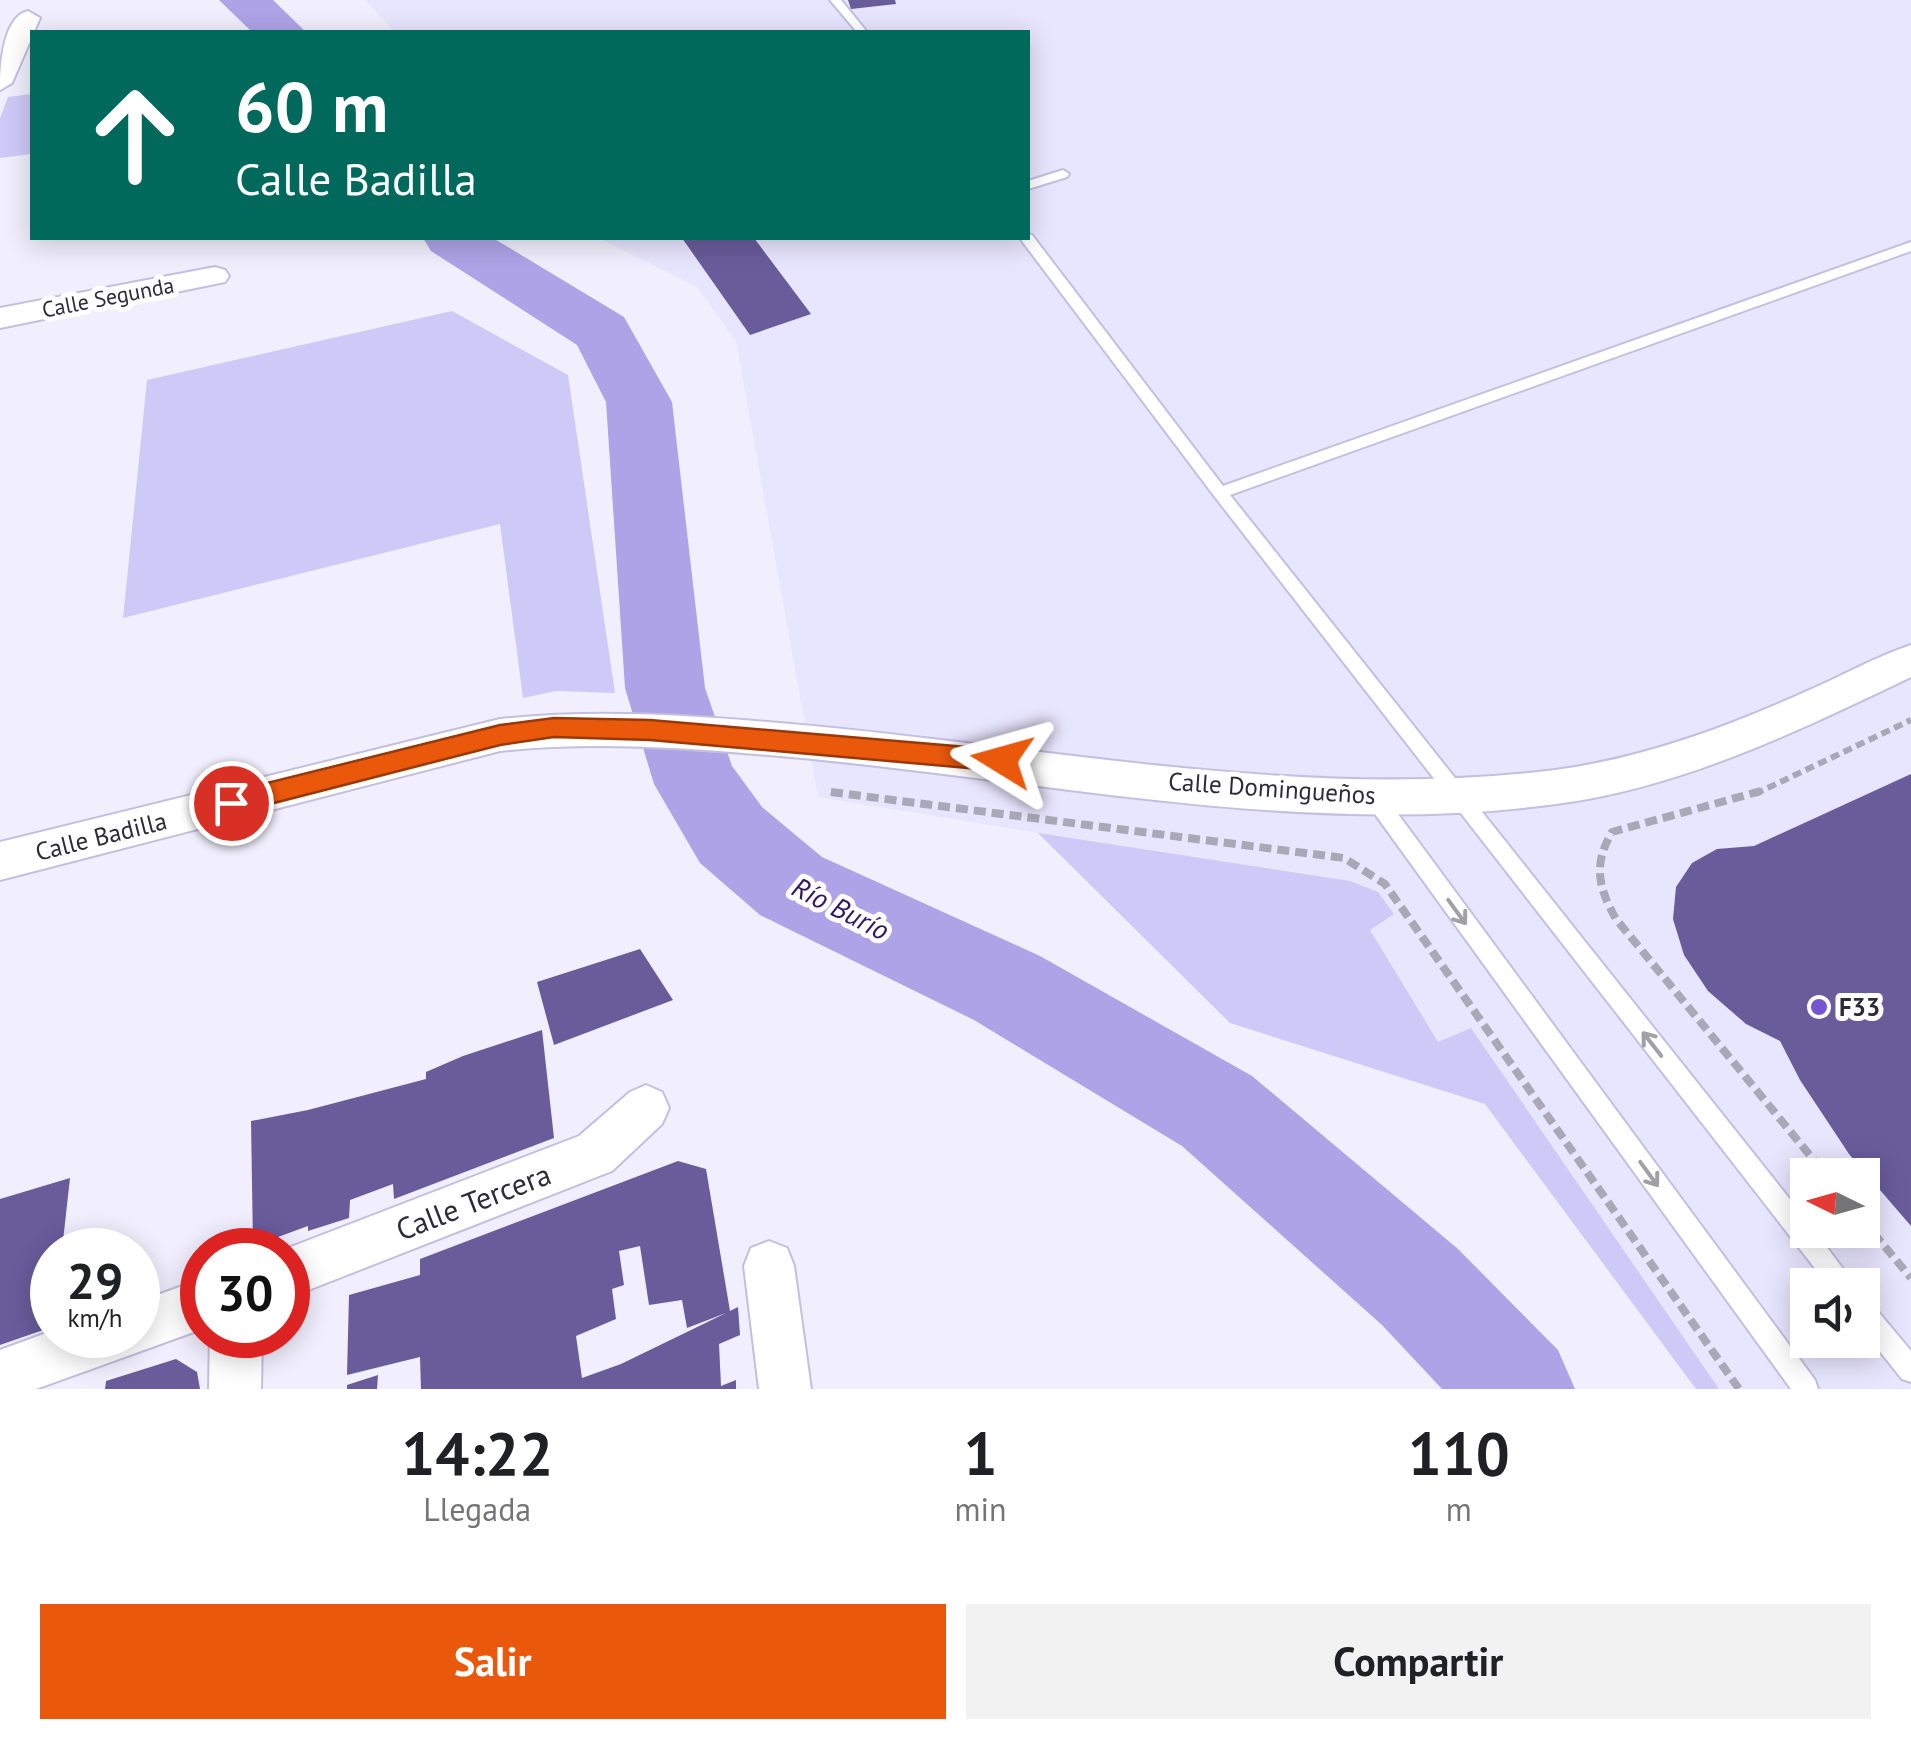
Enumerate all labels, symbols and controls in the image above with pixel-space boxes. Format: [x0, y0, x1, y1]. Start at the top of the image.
text: 60 m [235, 61, 388, 151]
icon: ahead [70, 70, 200, 200]
text: Calle Badilla [235, 149, 477, 207]
street label: Calle Segunda [40, 270, 176, 324]
position arrow [950, 708, 1054, 812]
pin [189, 761, 274, 846]
street label: Calle Domingueños [1167, 765, 1377, 811]
icon: arrive [204, 776, 259, 831]
street label: Calle Badilla [32, 804, 170, 868]
water label: Río Burío [786, 868, 896, 948]
one-way arrow [1447, 897, 1468, 925]
place label: F33 [1839, 991, 1880, 1023]
marker: F33 [1808, 996, 1830, 1018]
one-way arrow [1641, 1031, 1662, 1058]
street label: Calle Tercera [390, 1154, 556, 1248]
north arrow [1790, 1158, 1880, 1248]
map controls [1790, 1158, 1880, 1358]
one-way arrow [1638, 1160, 1659, 1187]
speed limit sign: 30 [180, 1228, 310, 1358]
text: 29 [67, 1248, 123, 1313]
button: sound [1790, 1268, 1880, 1358]
text: km/h [68, 1302, 122, 1334]
text: 14:22 [401, 1414, 553, 1492]
text: 1 [964, 1414, 998, 1492]
text: 110 [1408, 1414, 1510, 1492]
text: Llegada [423, 1488, 531, 1530]
text: min [955, 1488, 1007, 1530]
text: m [1446, 1488, 1472, 1530]
button: Salir [40, 1604, 946, 1719]
button: Compartir [966, 1604, 1871, 1719]

